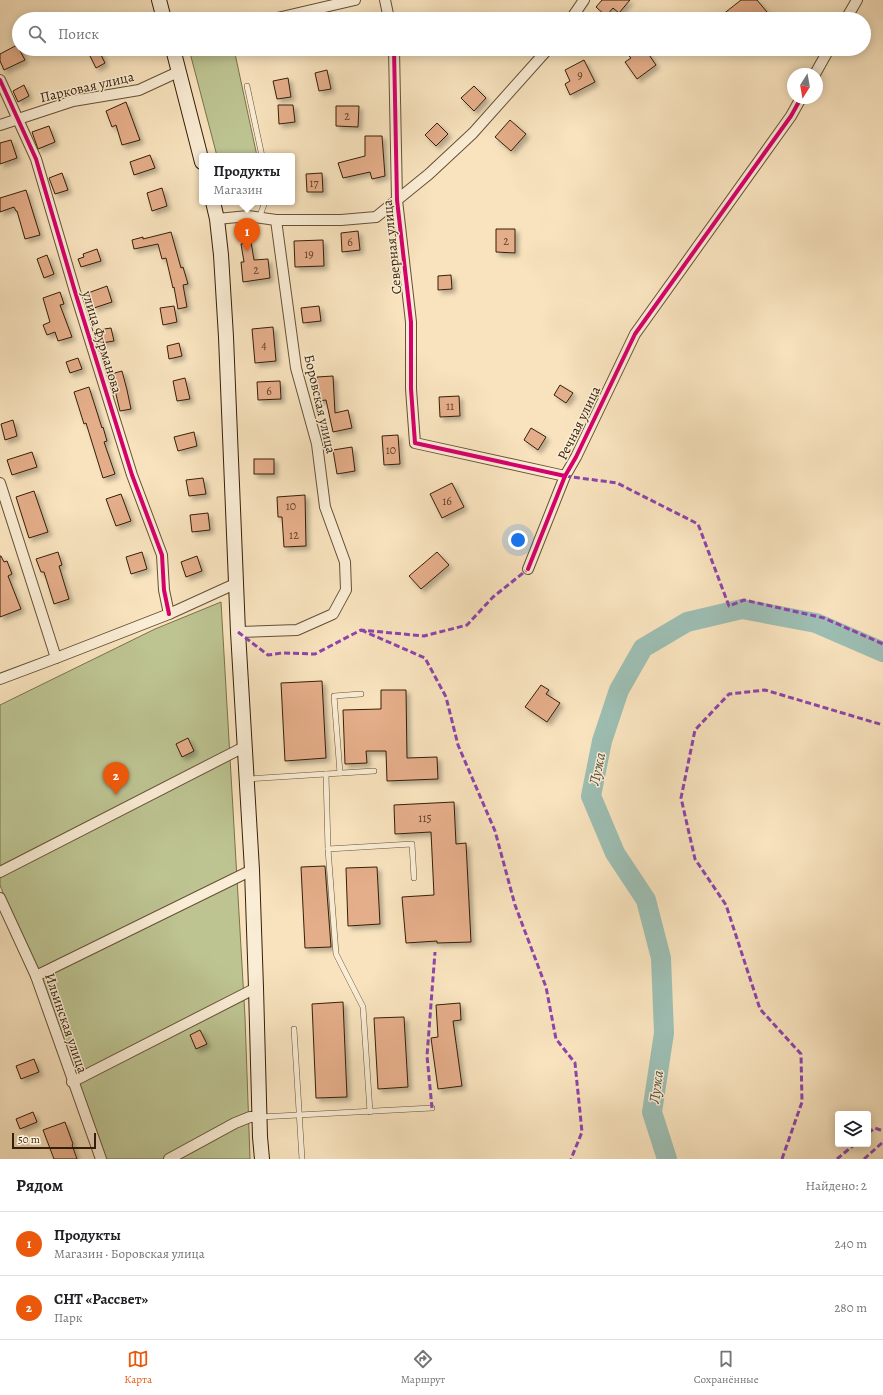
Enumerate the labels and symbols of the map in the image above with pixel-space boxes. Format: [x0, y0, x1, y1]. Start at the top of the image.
street label: Парковая улица [38, 67, 136, 107]
house number: 9 [577, 67, 583, 83]
north arrow [787, 68, 823, 104]
house number: 2 [344, 108, 350, 124]
house number: 17 [309, 175, 320, 191]
street label: Северная улица [378, 198, 406, 295]
pin: 1 [234, 218, 260, 251]
house number: 2 [503, 233, 509, 249]
house number: 6 [347, 234, 353, 250]
house number: 19 [304, 246, 314, 262]
house number: 2 [253, 262, 259, 278]
street label: улица Фурманова [77, 287, 127, 396]
house number: 4 [261, 337, 267, 353]
street label: Боровская улица [299, 353, 341, 456]
street label: Речная улица [553, 382, 605, 463]
house number: 6 [266, 383, 272, 399]
house number: 11 [446, 398, 454, 414]
house number: 10 [386, 442, 396, 458]
house number: 16 [442, 493, 452, 509]
house number: 10 [286, 498, 296, 514]
house number: 12 [289, 527, 299, 543]
your location [508, 530, 528, 550]
water label: Лужа [584, 751, 610, 788]
pin: 2 [103, 762, 129, 795]
house number: 115 [418, 810, 432, 826]
street label: Ильинская улица [40, 970, 92, 1076]
water label: Лужа [644, 1069, 668, 1106]
scale bar [12, 1131, 96, 1150]

